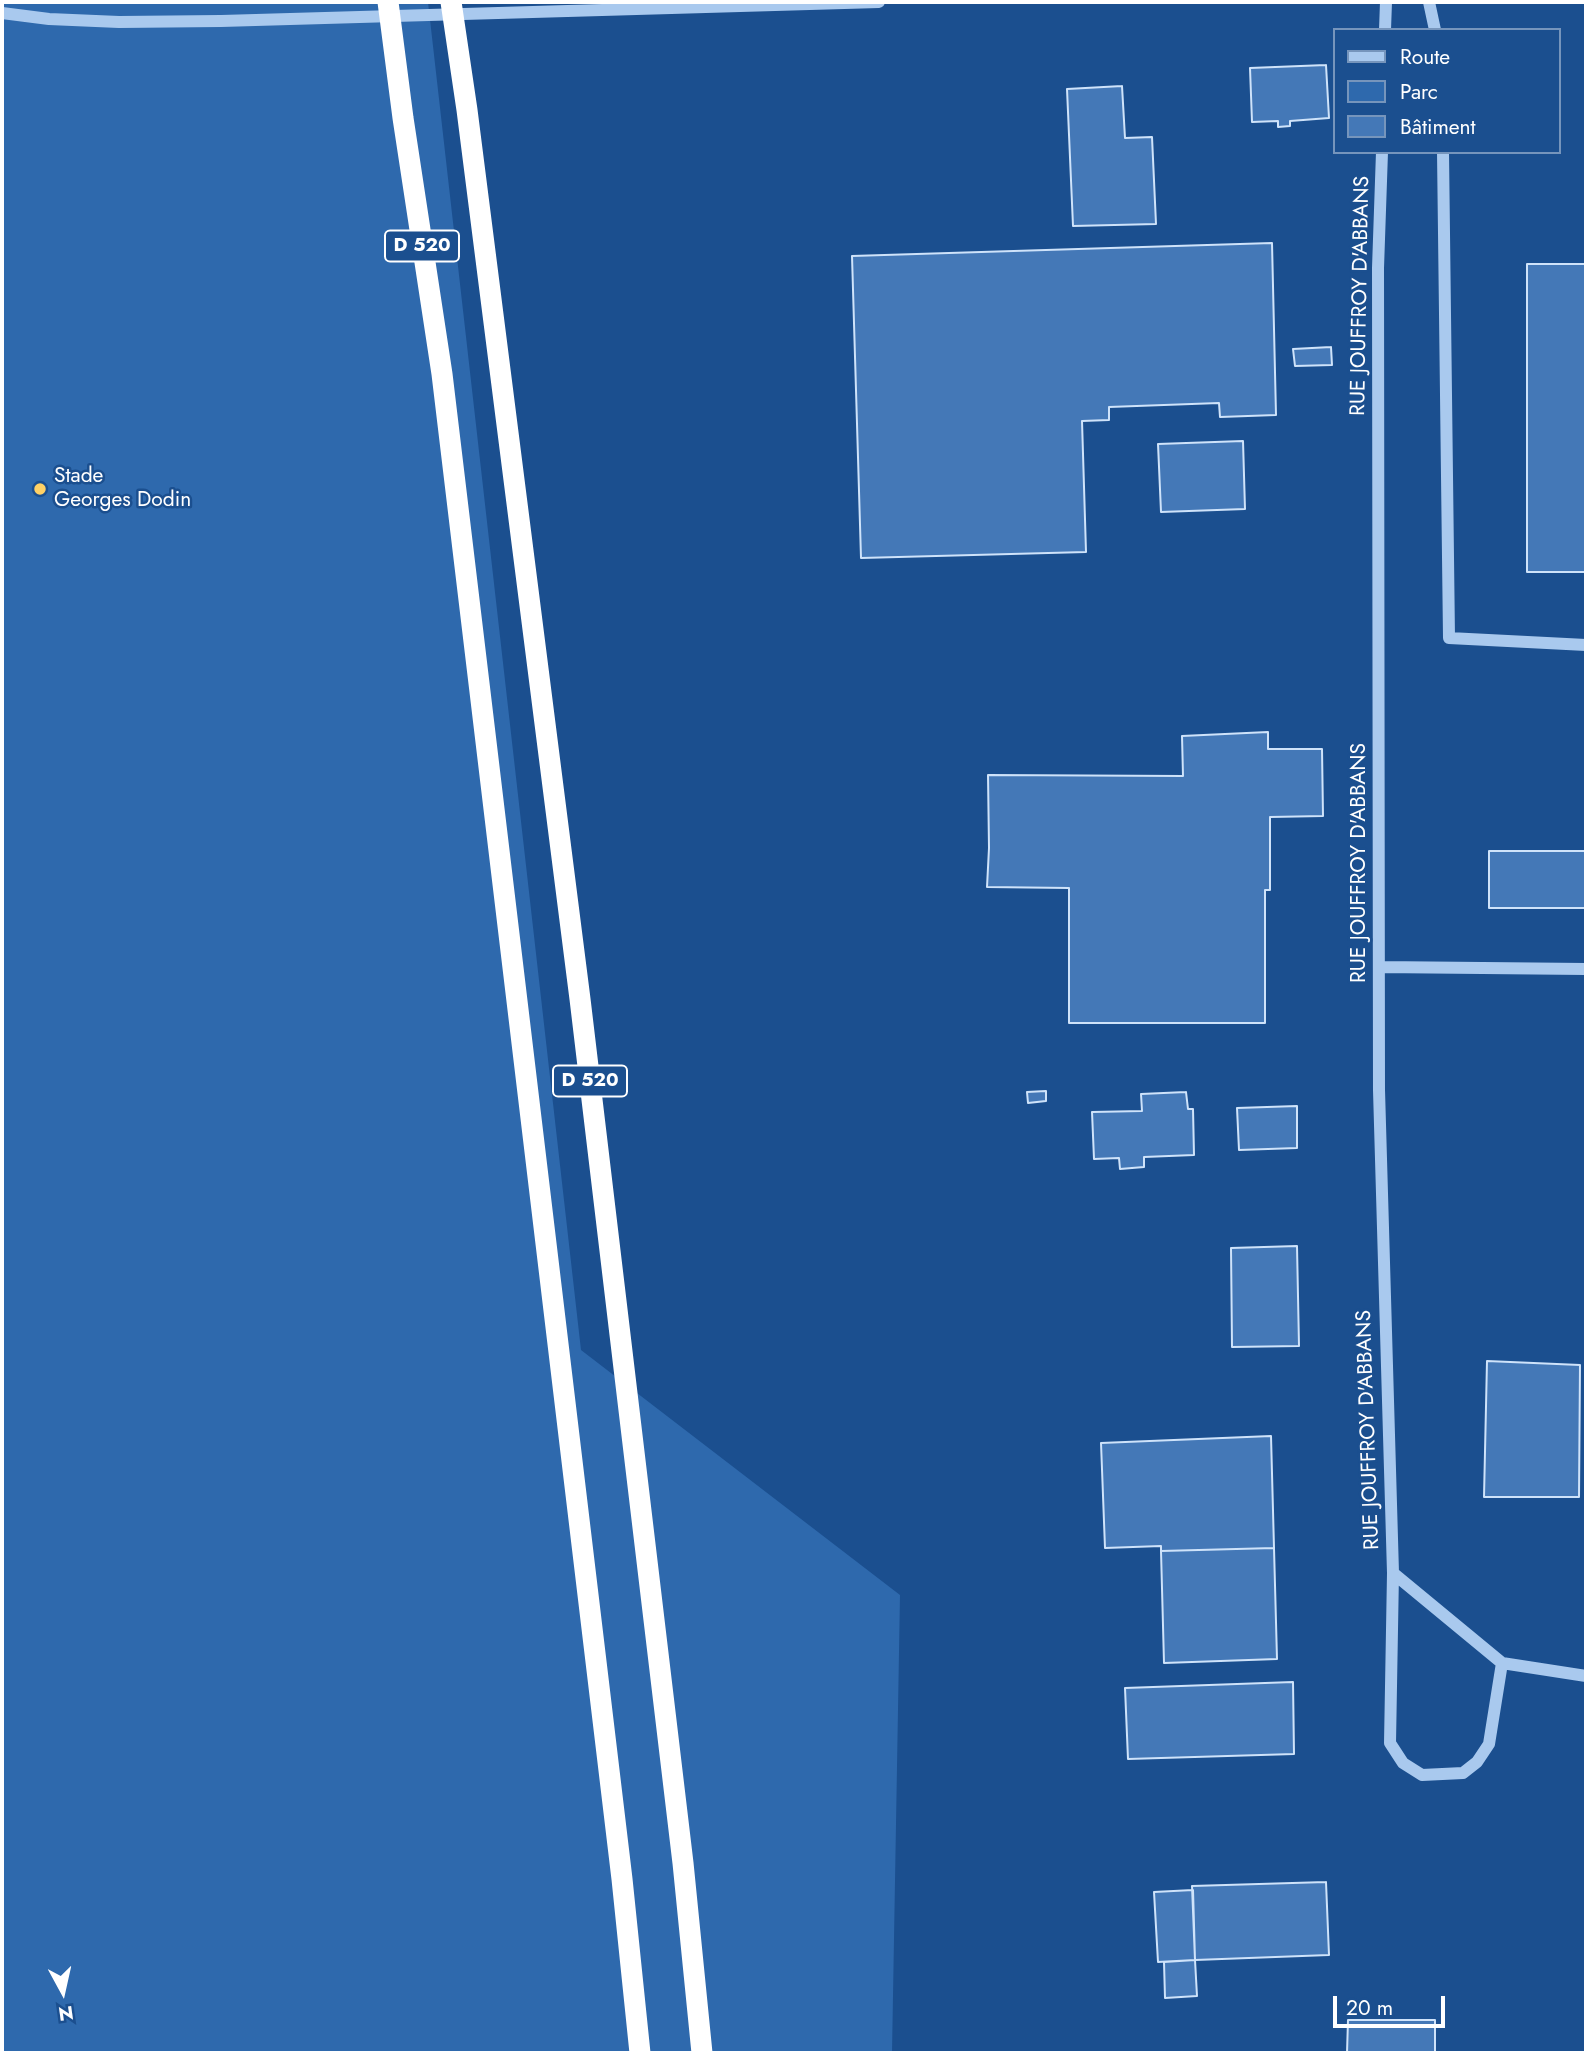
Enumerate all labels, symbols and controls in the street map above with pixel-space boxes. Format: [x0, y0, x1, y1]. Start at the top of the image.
legend [1332, 28, 1560, 154]
text: Route [1400, 42, 1450, 72]
text: Parc [1400, 77, 1438, 107]
text: Bâtiment [1400, 112, 1476, 142]
street label: RUE JOUFFROY D'ABBANS [1346, 176, 1376, 416]
road number: D 520 [385, 230, 459, 262]
place label: Stade Georges Dodin [54, 464, 191, 514]
marker: Stade Georges Dodin [32, 481, 48, 497]
street label: RUE JOUFFROY D'ABBANS [1347, 743, 1373, 983]
road number: D 520 [553, 1065, 627, 1096]
street label: RUE JOUFFROY D'ABBANS [1352, 1310, 1386, 1550]
north arrow [28, 1957, 98, 2027]
scale bar [1336, 1982, 1448, 2026]
text: 20 m [1346, 1993, 1393, 2023]
text: N [57, 1999, 75, 2028]

